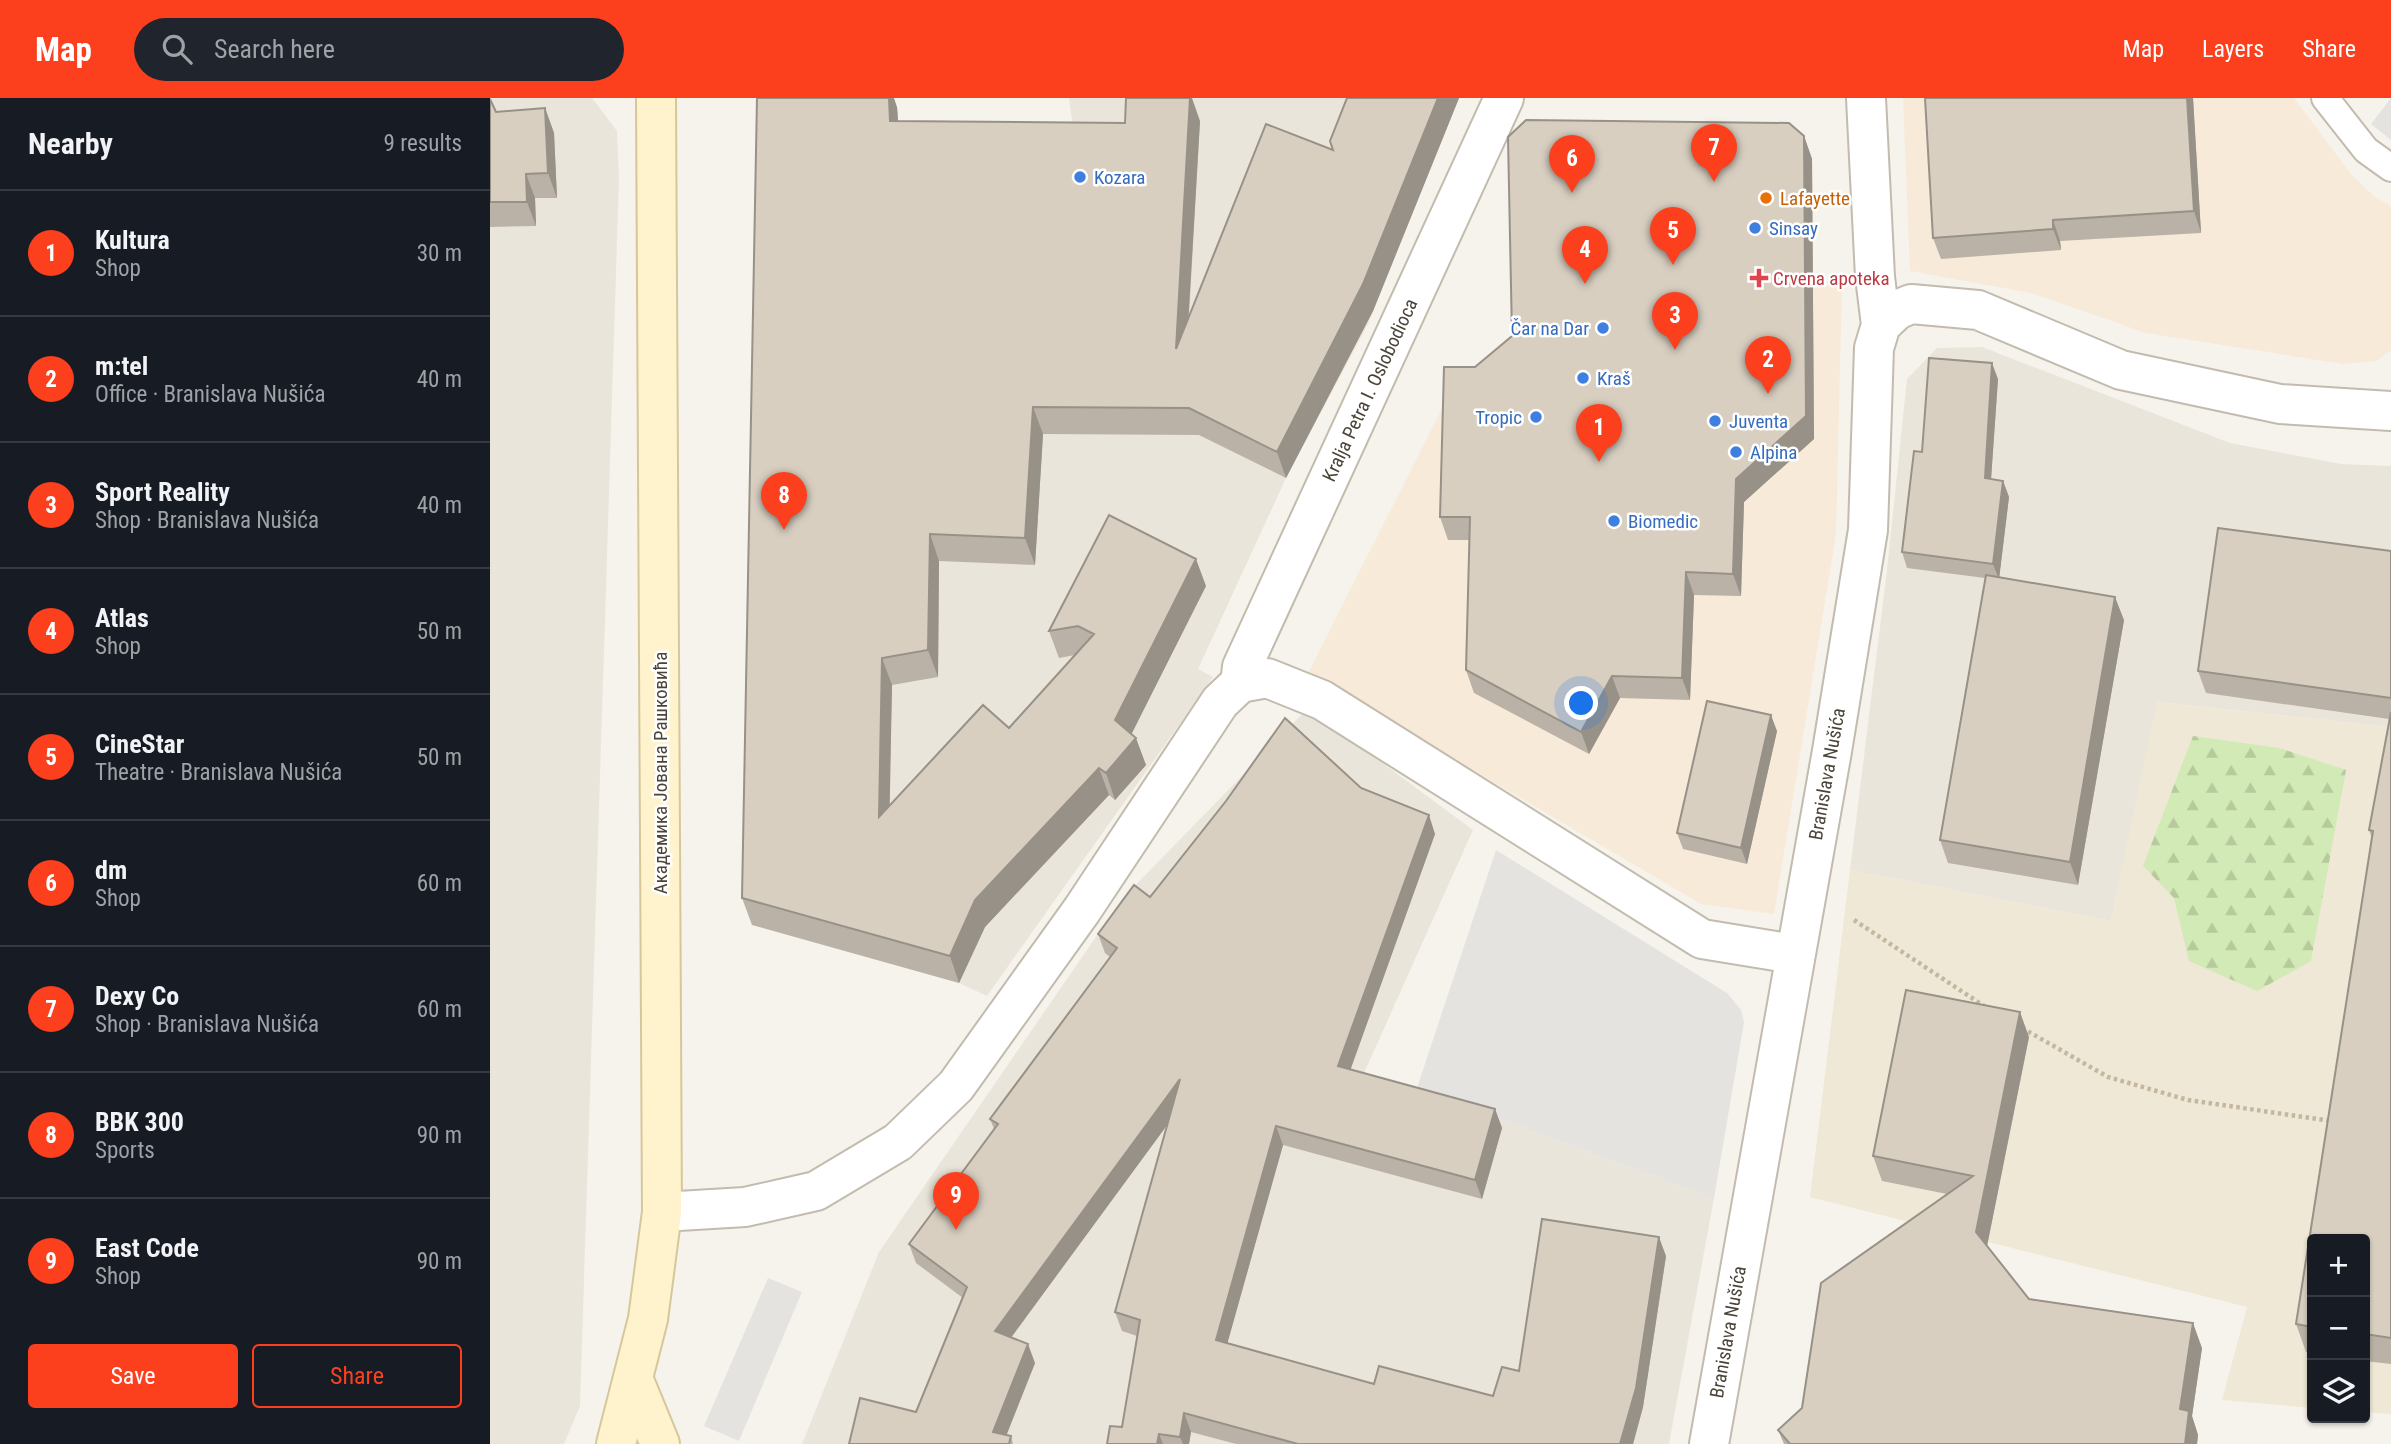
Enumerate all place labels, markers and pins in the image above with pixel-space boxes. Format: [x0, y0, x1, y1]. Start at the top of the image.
pin: 7 [1691, 124, 1737, 182]
pin: 6 [1549, 135, 1595, 193]
place label: Kozara [1094, 166, 1145, 189]
marker: Kozara [1072, 169, 1088, 185]
place label: Lafayette [1780, 187, 1850, 210]
marker: Lafayette [1758, 190, 1774, 206]
pin: 5 [1650, 207, 1696, 265]
place label: Sinsay [1769, 217, 1818, 240]
marker: Sinsay [1747, 220, 1763, 236]
pin: 4 [1562, 226, 1608, 284]
place label: Crvena apoteka [1773, 267, 1890, 290]
marker: Crvena apoteka [1751, 270, 1767, 286]
pin: 3 [1652, 292, 1698, 350]
place label: Čar na Dar [1511, 317, 1589, 340]
marker: Čar na Dar [1595, 320, 1611, 336]
pin: 2 [1745, 336, 1791, 394]
place label: Kraš [1597, 367, 1631, 390]
marker: Kraš [1575, 370, 1591, 386]
pin: 1 [1576, 404, 1622, 462]
place label: Tropic [1475, 406, 1522, 429]
marker: Tropic [1528, 409, 1544, 425]
place label: Juventa [1729, 410, 1788, 433]
marker: Juventa [1707, 413, 1723, 429]
place label: Alpina [1750, 441, 1797, 464]
marker: Alpina [1728, 444, 1744, 460]
pin: 8 [761, 472, 807, 530]
place label: Biomedic [1628, 510, 1698, 533]
marker: Biomedic [1606, 513, 1622, 529]
pin: 9 [933, 1172, 979, 1230]

